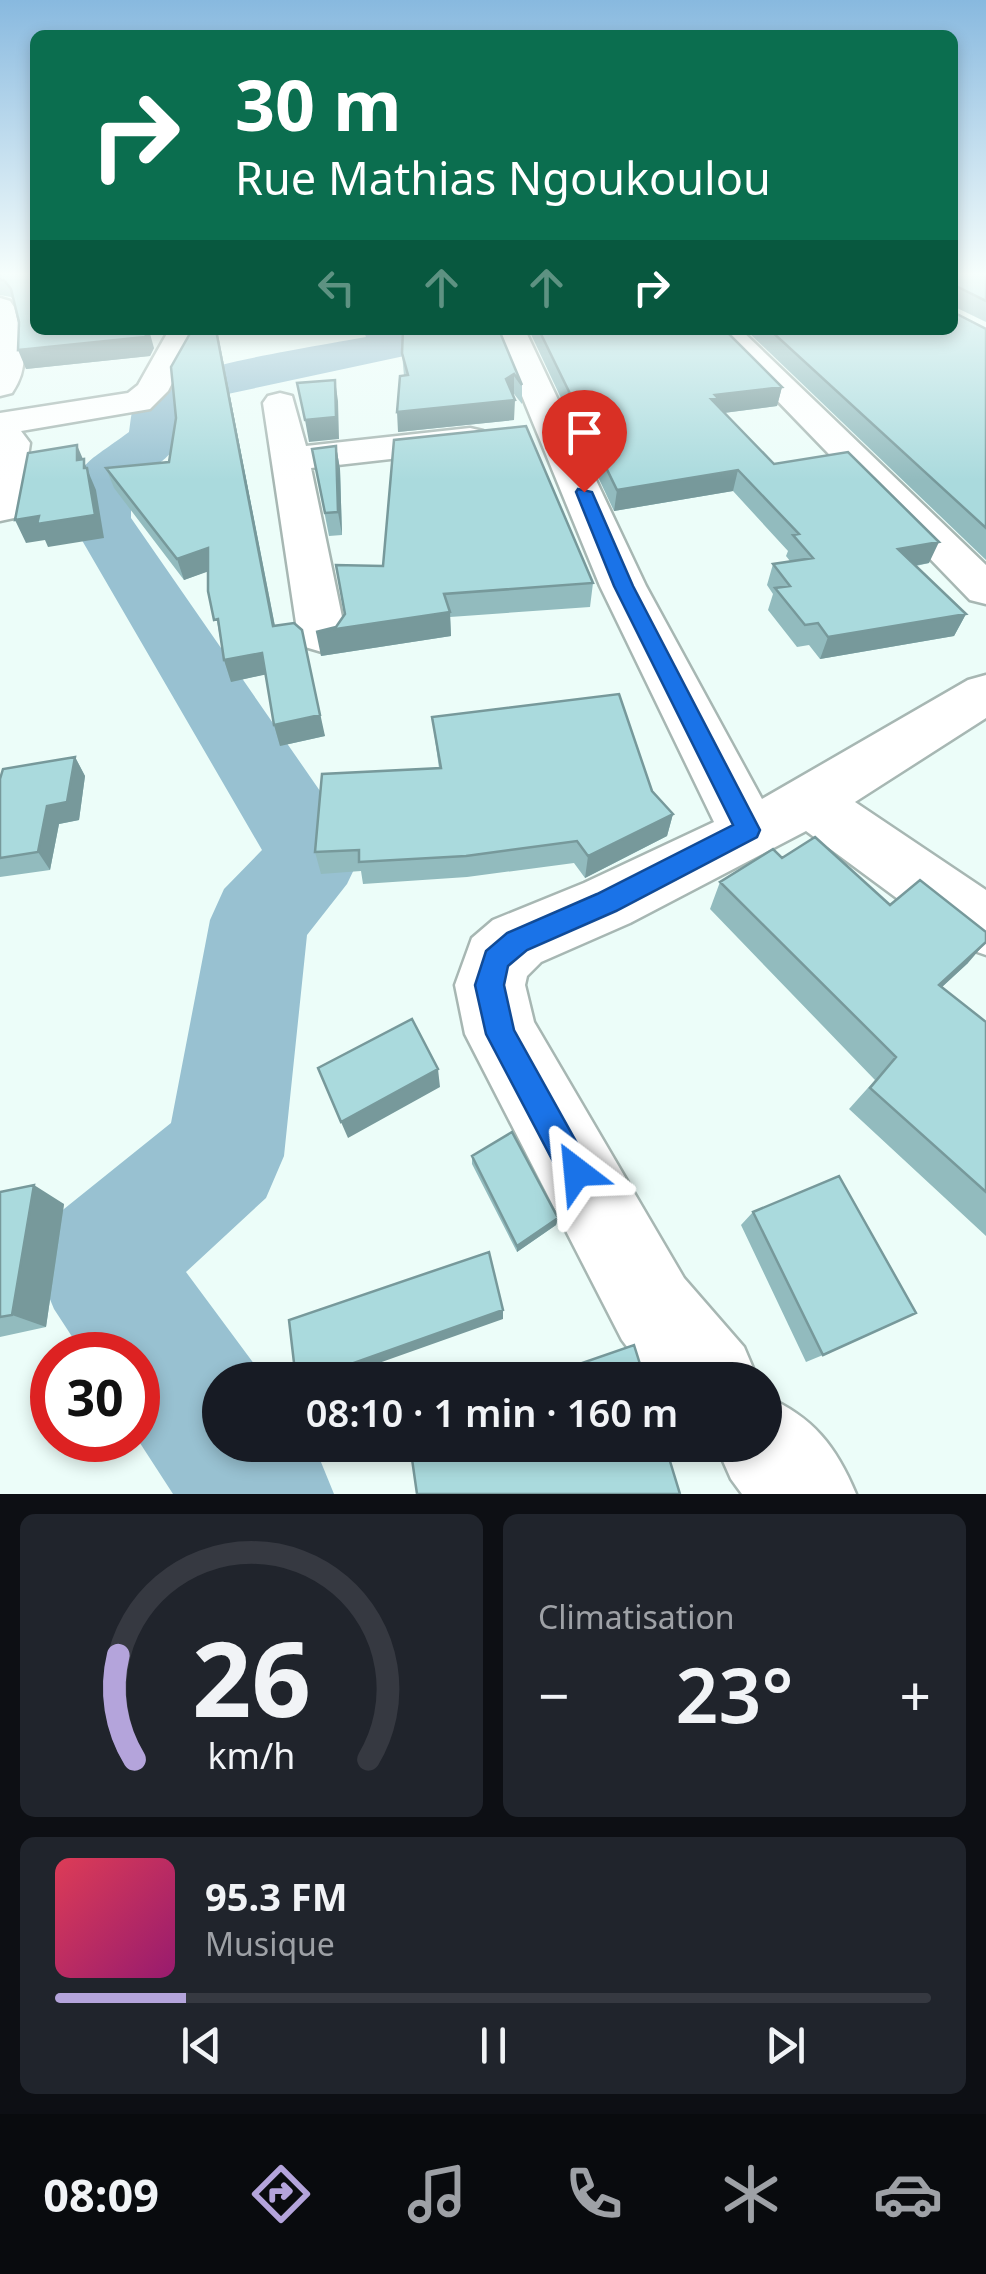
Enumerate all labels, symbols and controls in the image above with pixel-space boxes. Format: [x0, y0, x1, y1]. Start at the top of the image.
text: 30 m [235, 56, 402, 152]
icon: right [70, 70, 200, 200]
text: Rue Mathias Ngoukoulou [235, 147, 771, 208]
icon: left [309, 260, 364, 315]
icon: ahead [414, 260, 469, 315]
icon: ahead [519, 260, 574, 315]
icon: right [624, 260, 679, 315]
pin [542, 390, 627, 493]
icon: arrive [557, 405, 612, 460]
position arrow [525, 1120, 629, 1224]
speed limit sign: 30 [30, 1332, 160, 1462]
text: 08:10 · 1 min · 160 m [306, 1386, 678, 1438]
text: Climatisation [538, 1595, 735, 1638]
text: 26 [192, 1606, 311, 1747]
text: 23° [676, 1643, 793, 1745]
text: − [538, 1657, 569, 1732]
text: + [900, 1657, 931, 1732]
text: km/h [208, 1731, 295, 1779]
text: 95.3 FM [205, 1870, 347, 1922]
text: Musique [205, 1922, 335, 1965]
icon: previous [174, 2018, 229, 2073]
icon: pause [466, 2018, 521, 2073]
icon: next [758, 2018, 813, 2073]
icon: directions [246, 2159, 316, 2229]
icon: music [402, 2159, 472, 2229]
icon: phone [559, 2159, 629, 2229]
icon: climate [716, 2159, 786, 2229]
icon: car [873, 2159, 943, 2229]
text: 08:09 [43, 2164, 159, 2225]

